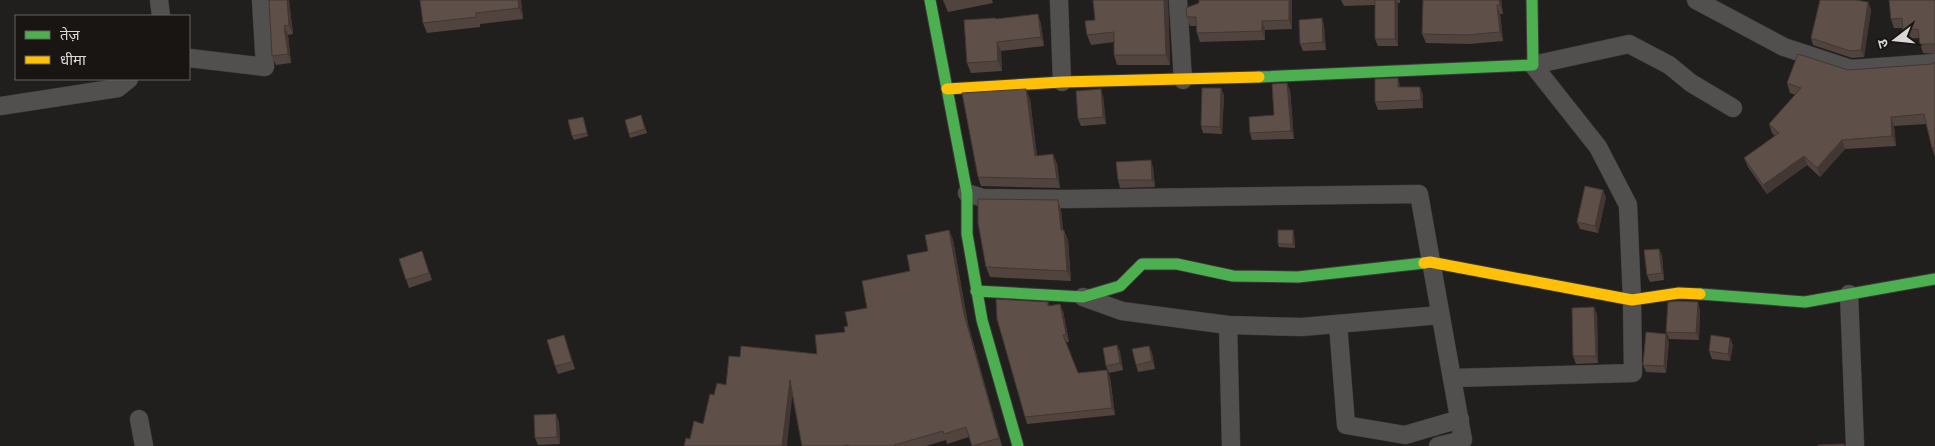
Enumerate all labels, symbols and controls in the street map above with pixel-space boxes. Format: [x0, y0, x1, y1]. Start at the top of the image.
legend [15, 15, 190, 80]
north arrow [1870, 15, 1920, 65]
text: तेज़ [60, 26, 81, 45]
text: उ [1873, 36, 1892, 50]
text: धीमा [60, 51, 87, 70]

